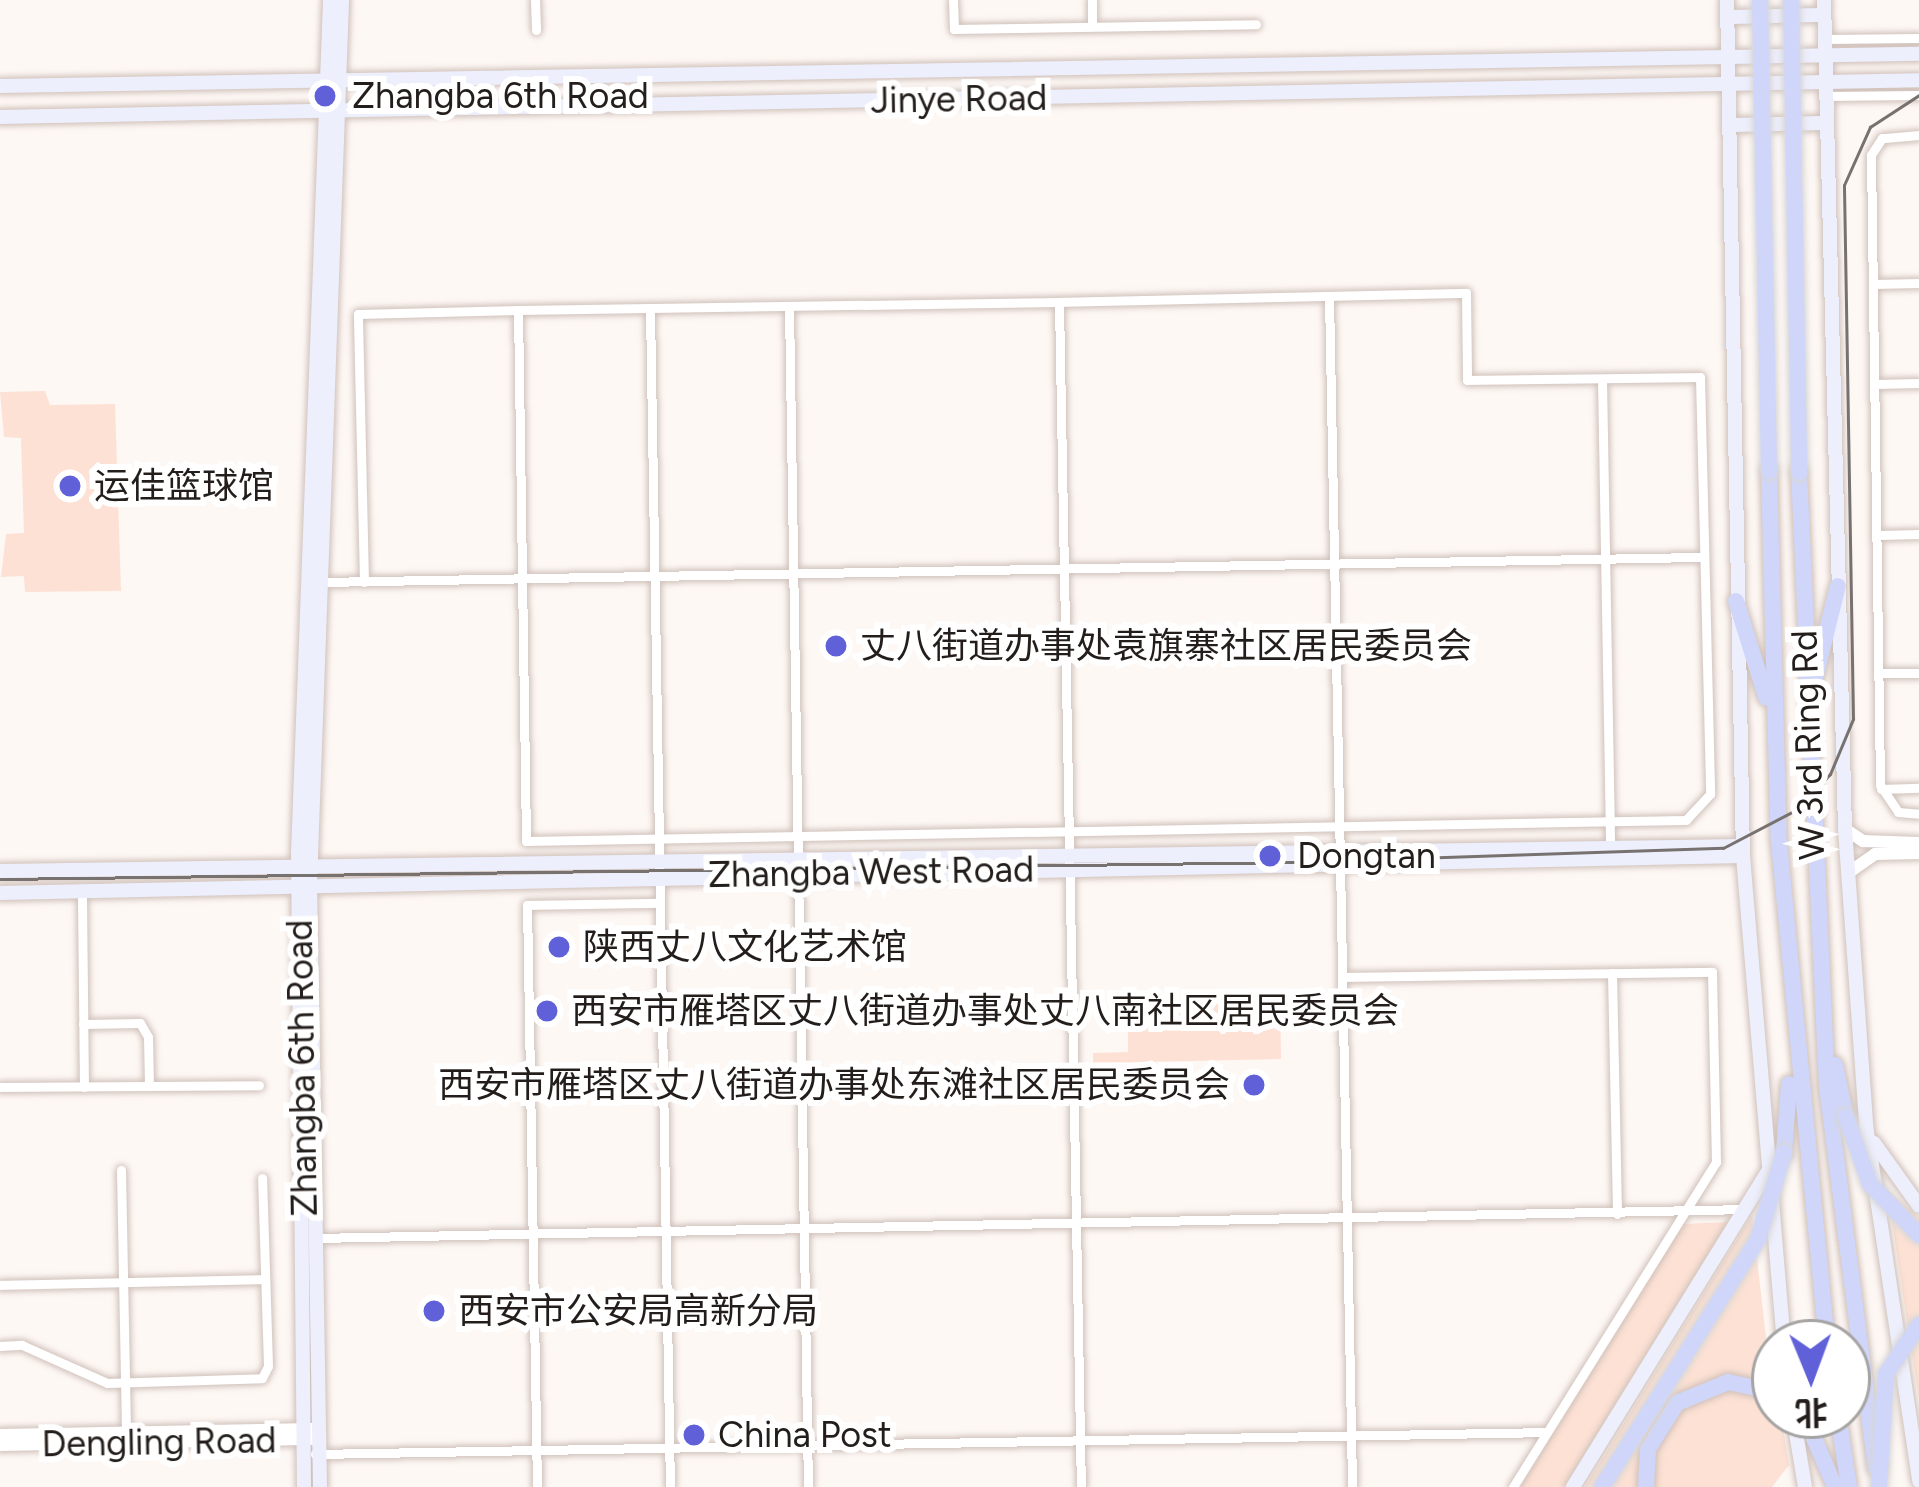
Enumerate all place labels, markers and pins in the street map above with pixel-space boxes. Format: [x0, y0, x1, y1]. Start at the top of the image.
place label: Zhangba 6th Road [352, 74, 649, 118]
marker: Zhangba 6th Road [309, 80, 341, 112]
place label: 运佳篮球馆 [94, 464, 274, 508]
marker: 运佳篮球馆 [57, 473, 83, 499]
place label: 丈八街道办事处袁旗寨社区居民委员会 [860, 624, 1472, 668]
marker: 丈八街道办事处袁旗寨社区居民委员会 [823, 633, 849, 659]
place label: Dongtan [1297, 834, 1436, 878]
marker: Dongtan [1254, 840, 1286, 872]
place label: 陕西丈八文化艺术馆 [583, 925, 907, 969]
marker: 陕西丈八文化艺术馆 [546, 934, 572, 960]
place label: 西安市雁塔区丈八街道办事处丈八南社区居民委员会 [571, 989, 1399, 1033]
marker: 西安市雁塔区丈八街道办事处丈八南社区居民委员会 [534, 998, 560, 1024]
place label: 西安市雁塔区丈八街道办事处东滩社区居民委员会 [438, 1063, 1230, 1107]
marker: 西安市雁塔区丈八街道办事处东滩社区居民委员会 [1241, 1072, 1267, 1098]
place label: 西安市公安局高新分局 [458, 1289, 818, 1333]
marker: 西安市公安局高新分局 [421, 1298, 447, 1324]
place label: China Post [718, 1413, 891, 1457]
marker: China Post [681, 1422, 707, 1448]

